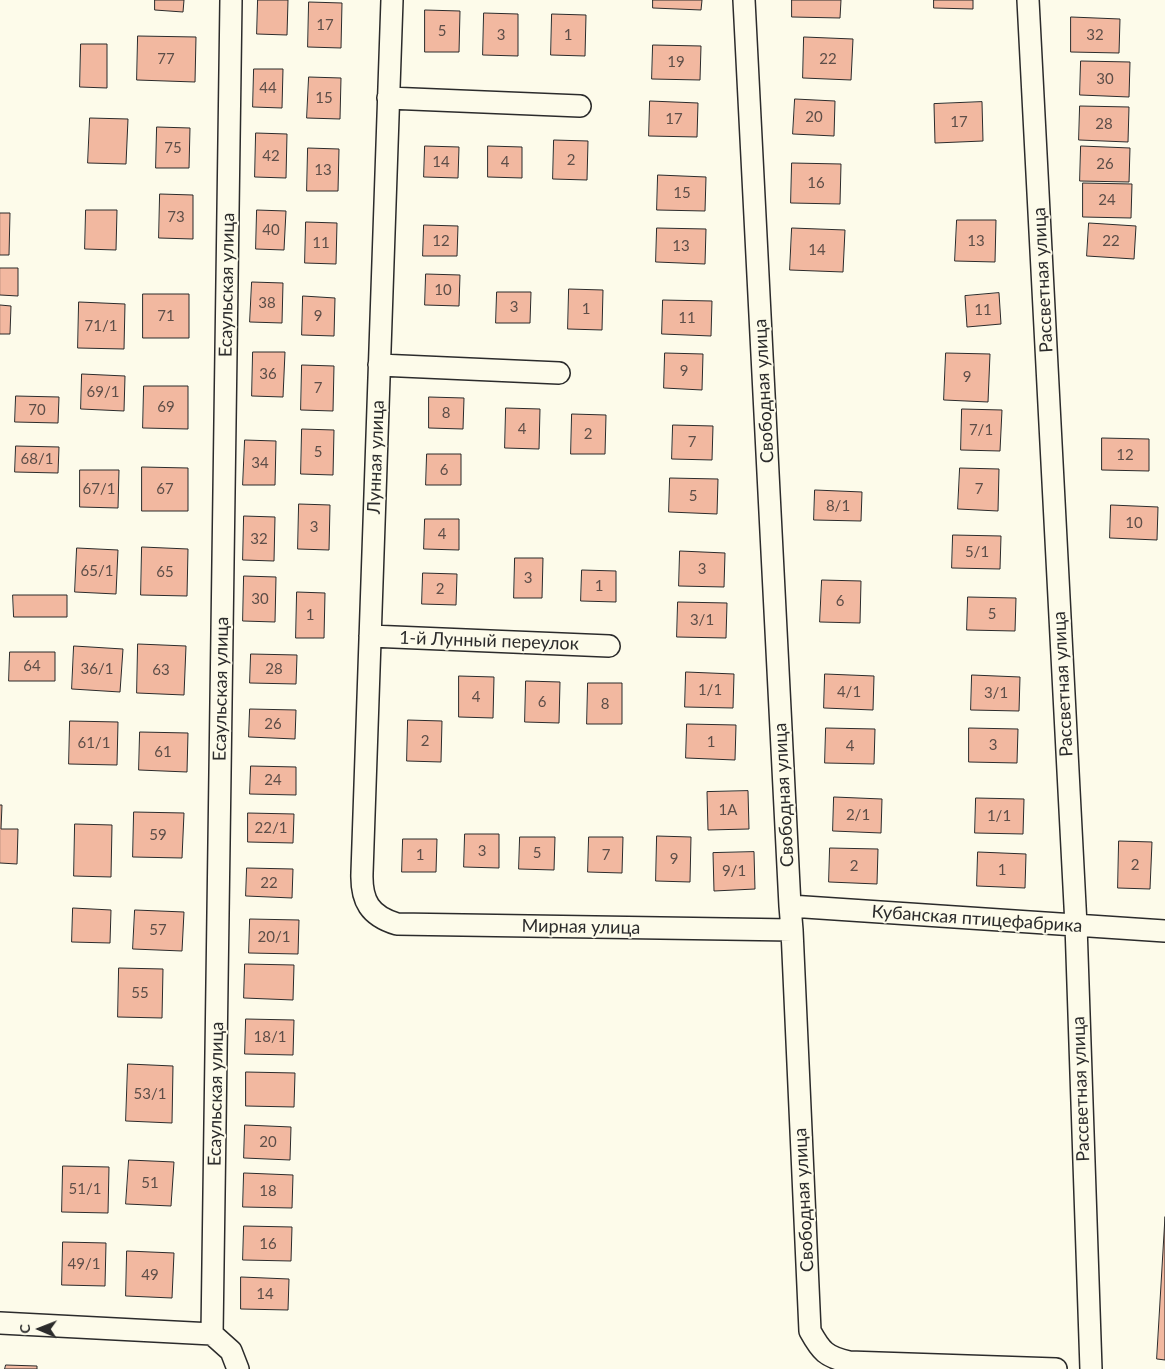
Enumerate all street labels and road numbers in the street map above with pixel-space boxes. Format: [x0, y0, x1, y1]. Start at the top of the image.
street label: Рассветная улица [1028, 207, 1058, 353]
street label: Есаульская улица [215, 213, 239, 357]
street label: Свободная улица [749, 318, 779, 464]
street label: Лунная улица [363, 400, 389, 514]
street label: Рассветная улица [1048, 611, 1078, 757]
street label: Есаульская улица [209, 617, 233, 761]
street label: 1-й Лунный переулок [399, 627, 579, 655]
street label: Свободная улица [769, 722, 799, 868]
street label: Кубанская птицефабрика [871, 901, 1083, 937]
street label: Мирная улица [521, 915, 641, 939]
street label: Рассветная улица [1068, 1016, 1094, 1162]
street label: Есаульская улица [204, 1022, 228, 1166]
street label: Свободная улица [789, 1127, 819, 1273]

